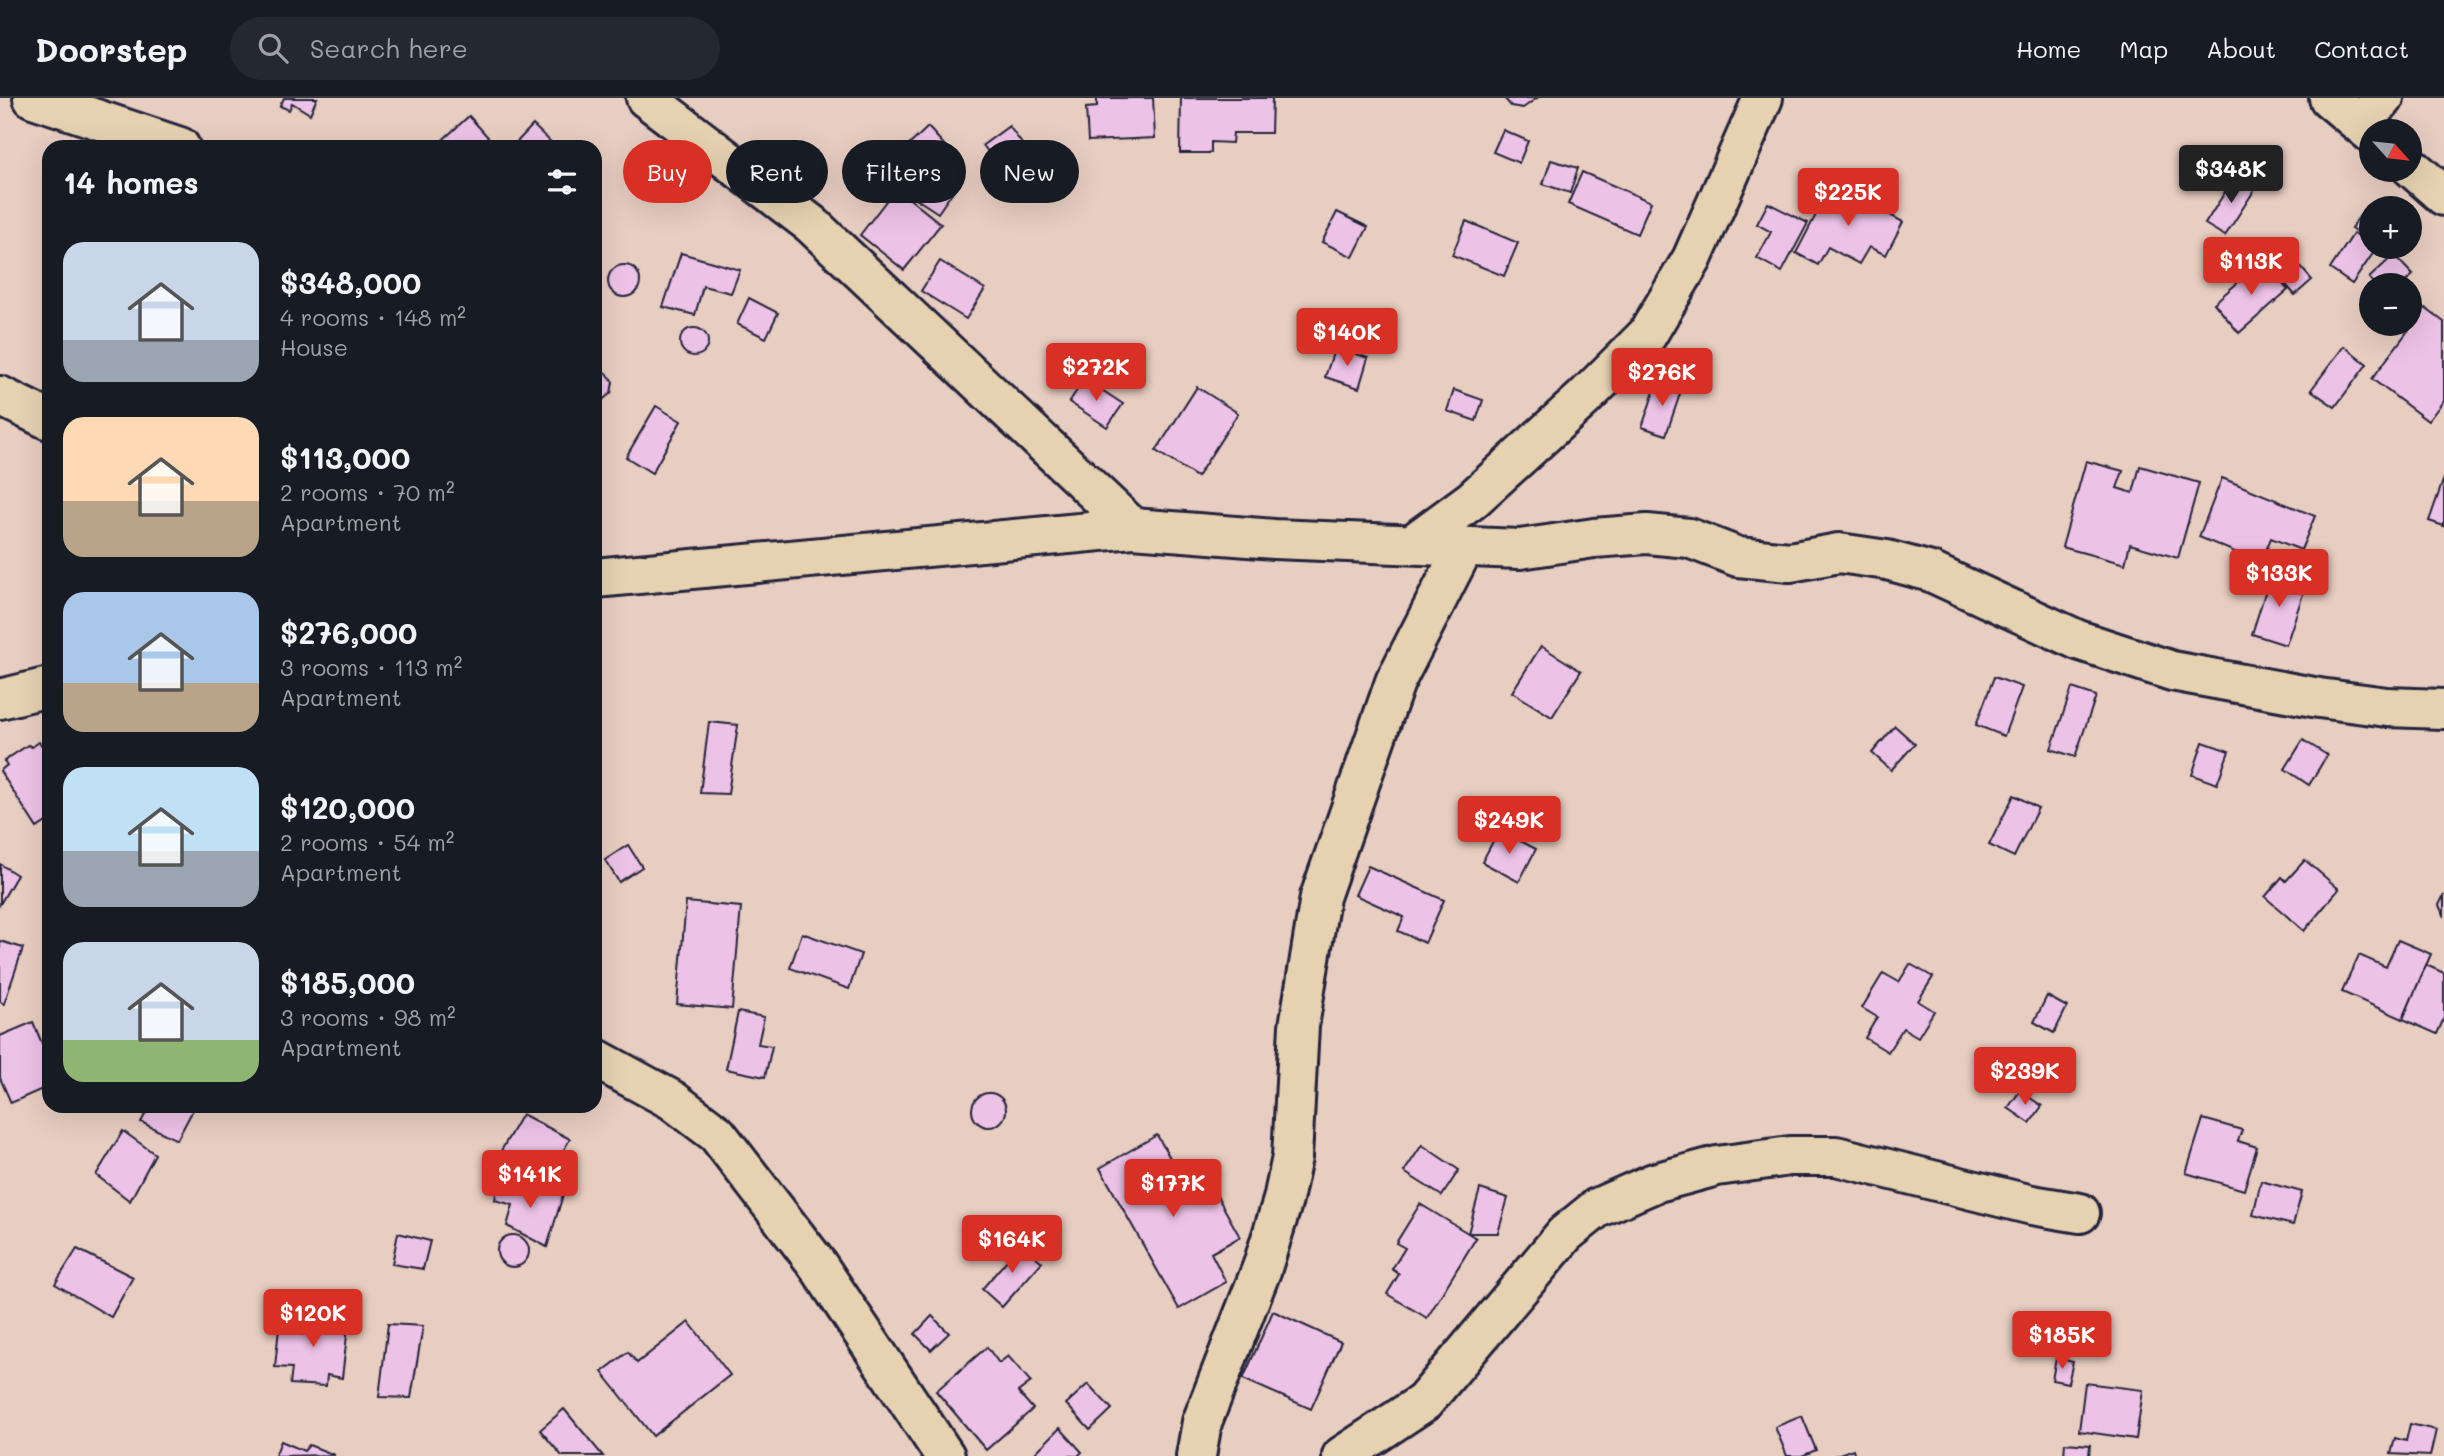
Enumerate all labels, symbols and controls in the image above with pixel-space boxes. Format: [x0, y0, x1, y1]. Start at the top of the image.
search box [230, 17, 720, 80]
text: Doorstep [35, 27, 188, 70]
icon: search [254, 29, 292, 67]
text: Search here [310, 31, 468, 65]
text: Home [2016, 33, 2081, 64]
text: Map [2119, 33, 2168, 64]
text: About [2206, 33, 2276, 64]
text: Contact [2314, 33, 2409, 64]
north arrow [2359, 119, 2422, 182]
map controls [2359, 119, 2422, 336]
chip: Buy [623, 140, 712, 203]
chip: Rent [726, 140, 828, 203]
chip: Filters [842, 140, 966, 203]
chip: New [980, 140, 1079, 203]
pin: $348K [2182, 146, 2280, 205]
text: $348K [2195, 153, 2267, 183]
text: 14 homes [63, 162, 199, 202]
icon: filters [543, 163, 581, 201]
pin: $225K [1799, 169, 1897, 228]
text: $225K [1814, 176, 1882, 206]
button: + [2359, 196, 2422, 259]
pin: $113K [2202, 238, 2300, 297]
text: $113K [2219, 245, 2283, 275]
text: $348,000 [280, 262, 421, 302]
icon: home [119, 270, 203, 354]
button: − [2359, 273, 2422, 336]
text: 4 rooms · 148 m² [280, 302, 466, 332]
pin: $140K [1298, 308, 1396, 368]
text: $140K [1313, 316, 1381, 346]
text: House [280, 332, 348, 362]
pin: $272K [1047, 344, 1145, 403]
pin: $276K [1613, 348, 1711, 408]
text: $272K [1062, 351, 1130, 381]
text: $276K [1628, 356, 1696, 386]
text: $113,000 [280, 437, 410, 477]
icon: home [119, 445, 203, 529]
text: 2 rooms · 70 m² [280, 477, 455, 507]
text: Apartment [280, 507, 402, 537]
pin: $133K [2230, 550, 2328, 609]
text: $133K [2245, 557, 2313, 587]
text: $276,000 [280, 612, 417, 652]
icon: home [119, 620, 203, 704]
text: 3 rooms · 113 m² [280, 652, 462, 682]
text: Apartment [280, 682, 402, 712]
text: $120,000 [280, 787, 415, 827]
icon: home [119, 795, 203, 879]
pin: $249K [1460, 796, 1558, 856]
text: $249K [1474, 804, 1544, 834]
text: 2 rooms · 54 m² [280, 827, 455, 857]
text: Apartment [280, 857, 402, 887]
text: $185,000 [280, 962, 415, 1002]
icon: home [119, 970, 203, 1054]
text: 3 rooms · 98 m² [280, 1002, 456, 1032]
text: Apartment [280, 1032, 402, 1062]
pin: $239K [1976, 1048, 2074, 1107]
text: $239K [1990, 1055, 2060, 1085]
pin: $141K [481, 1150, 579, 1210]
text: $141K [498, 1158, 562, 1188]
pin: $177K [1124, 1160, 1222, 1219]
text: $177K [1140, 1167, 1206, 1197]
pin: $164K [963, 1216, 1061, 1275]
text: $164K [978, 1223, 1046, 1253]
pin: $120K [264, 1290, 362, 1349]
text: $120K [279, 1297, 347, 1327]
pin: $185K [2013, 1312, 2111, 1371]
text: $185K [2028, 1319, 2096, 1349]

